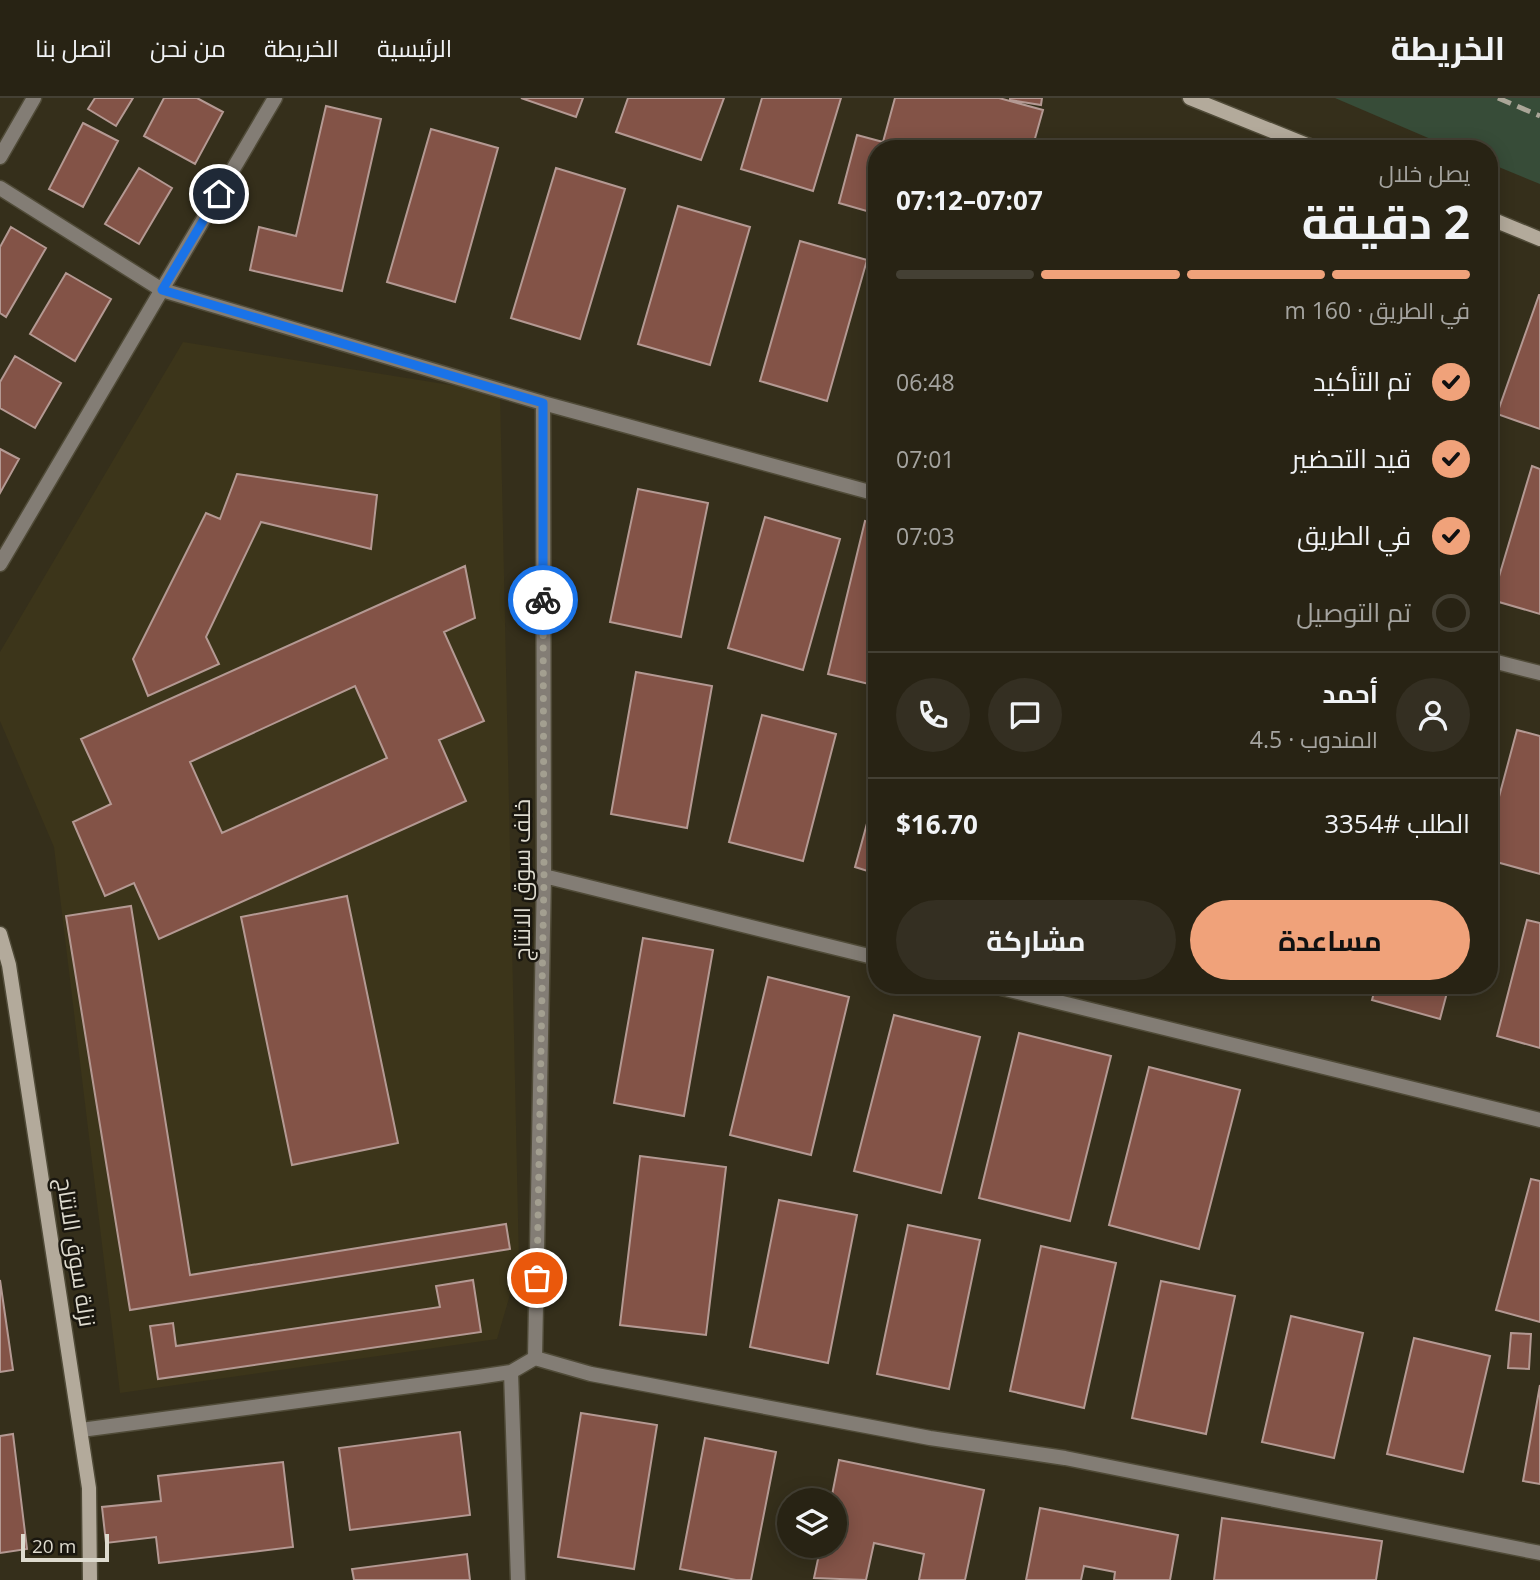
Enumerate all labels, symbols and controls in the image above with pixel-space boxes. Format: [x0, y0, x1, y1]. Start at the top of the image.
text: الخريطة [1391, 25, 1505, 70]
text: اتصل بنا [35, 31, 112, 64]
text: من نحن [150, 31, 226, 64]
text: الخريطة [264, 31, 339, 64]
text: الرئيسية [377, 31, 452, 64]
text: يصل خلال [1379, 157, 1470, 189]
pin [189, 164, 249, 224]
icon: home [200, 175, 238, 213]
text: 07:07–07:12 [896, 182, 1043, 218]
text: 2 دقيقة [1302, 190, 1470, 252]
text: في الطريق · 160 m [1284, 294, 1470, 326]
text: تم التأكيد [1313, 363, 1411, 399]
icon: check [1432, 363, 1470, 401]
text: 06:48 [896, 366, 955, 398]
text: قيد التحضير [1292, 440, 1411, 476]
icon: check [1432, 440, 1470, 478]
text: 07:01 [896, 443, 955, 475]
text: في الطريق [1297, 517, 1411, 553]
icon: check [1432, 517, 1470, 555]
text: 07:03 [896, 520, 955, 552]
courier [508, 565, 578, 635]
icon: bike [524, 581, 562, 619]
text: تم التوصيل [1296, 594, 1411, 630]
text: أحمد [1322, 675, 1378, 711]
button: phone [896, 678, 970, 752]
button: chat [988, 678, 1062, 752]
button: person [1396, 678, 1470, 752]
text: المندوب · 4.5 [1250, 723, 1378, 755]
street label: خلف سوق الانتاج [505, 799, 538, 961]
text: الطلب #3354 [1324, 805, 1470, 841]
text: $16.70 [896, 806, 978, 842]
button: مشاركة [896, 900, 1176, 980]
button: مساعدة [1190, 900, 1470, 980]
street label: نزلة سوق الانتاج [48, 1175, 105, 1329]
pin [507, 1248, 567, 1308]
icon: bag [518, 1259, 556, 1297]
map controls [777, 1488, 847, 1558]
button: layers [777, 1488, 847, 1558]
scale bar [21, 1531, 108, 1563]
text: 20 m [32, 1533, 76, 1559]

